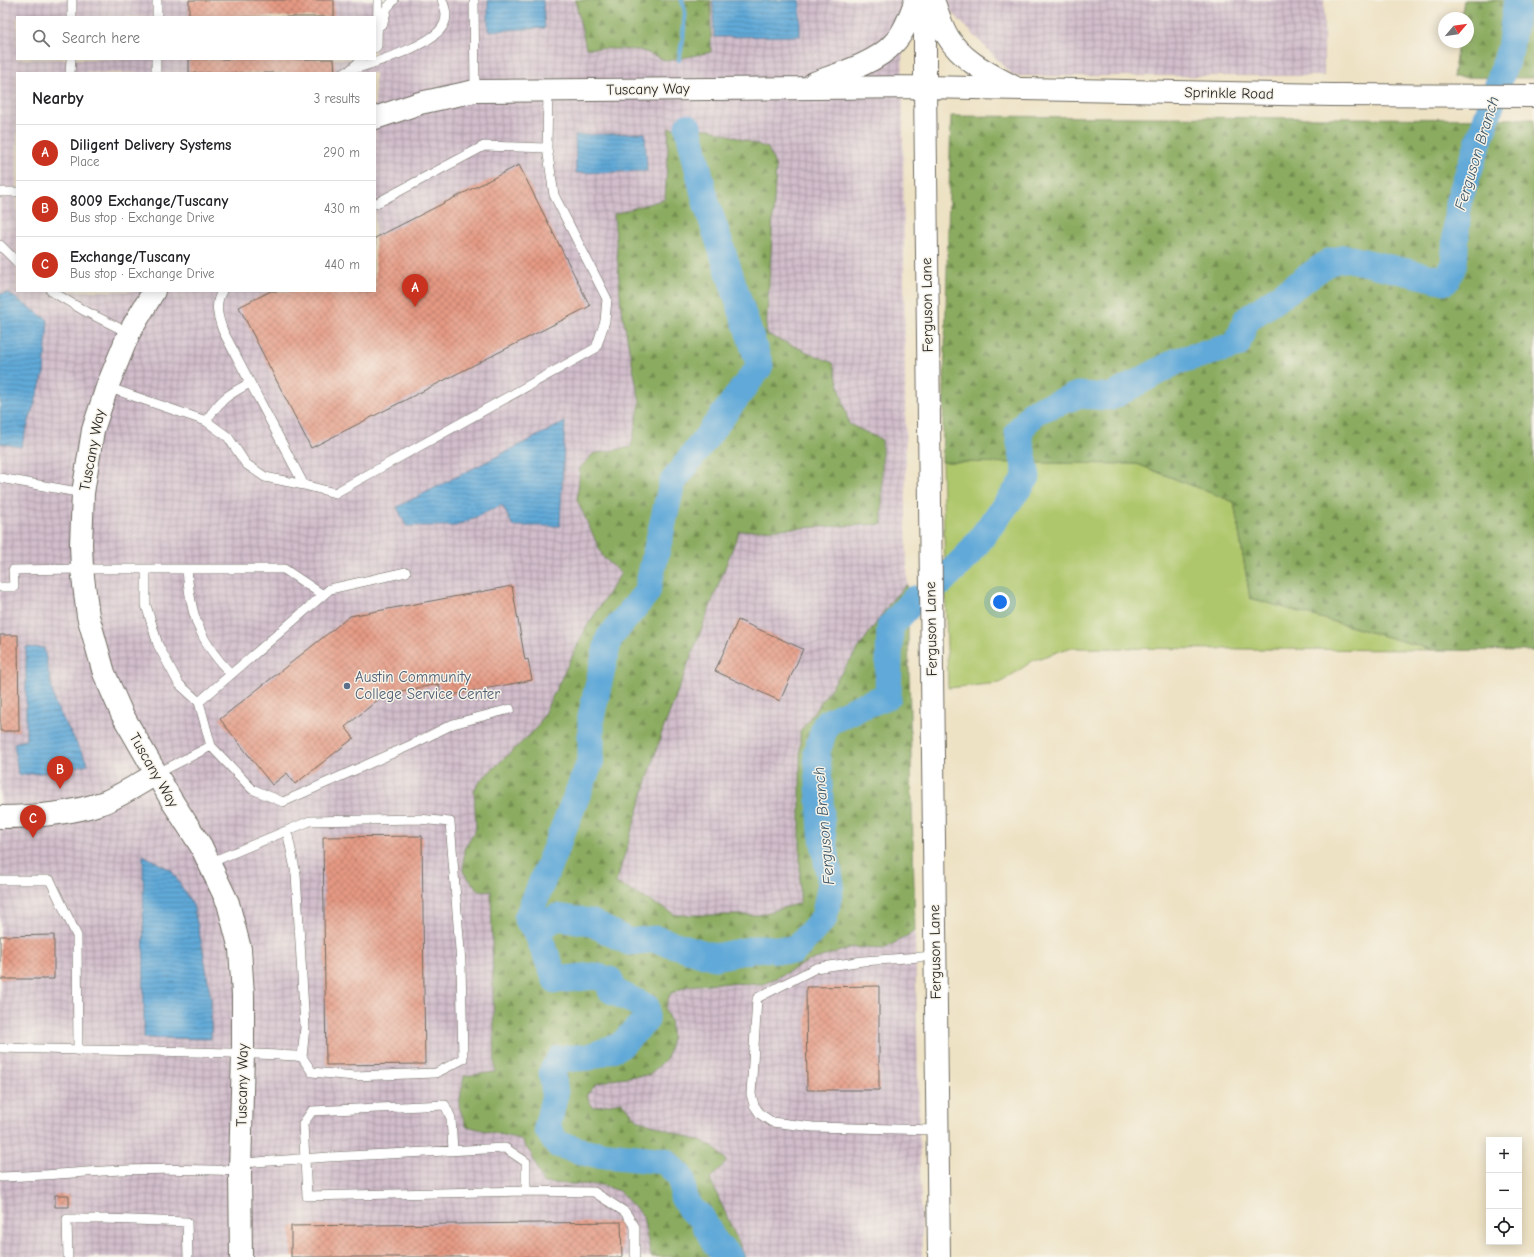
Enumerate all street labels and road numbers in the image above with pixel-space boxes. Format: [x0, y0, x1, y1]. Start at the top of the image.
street label: Tuscany Way [606, 79, 690, 99]
street label: Sprinkle Road [1184, 83, 1274, 103]
street label: Ferguson Lane [917, 257, 937, 352]
street label: Tuscany Way [75, 407, 109, 493]
street label: Ferguson Lane [921, 581, 941, 676]
street label: Tuscany Way [125, 730, 183, 811]
street label: Ferguson Lane [925, 904, 945, 999]
street label: Tuscany Way [232, 1043, 252, 1127]

